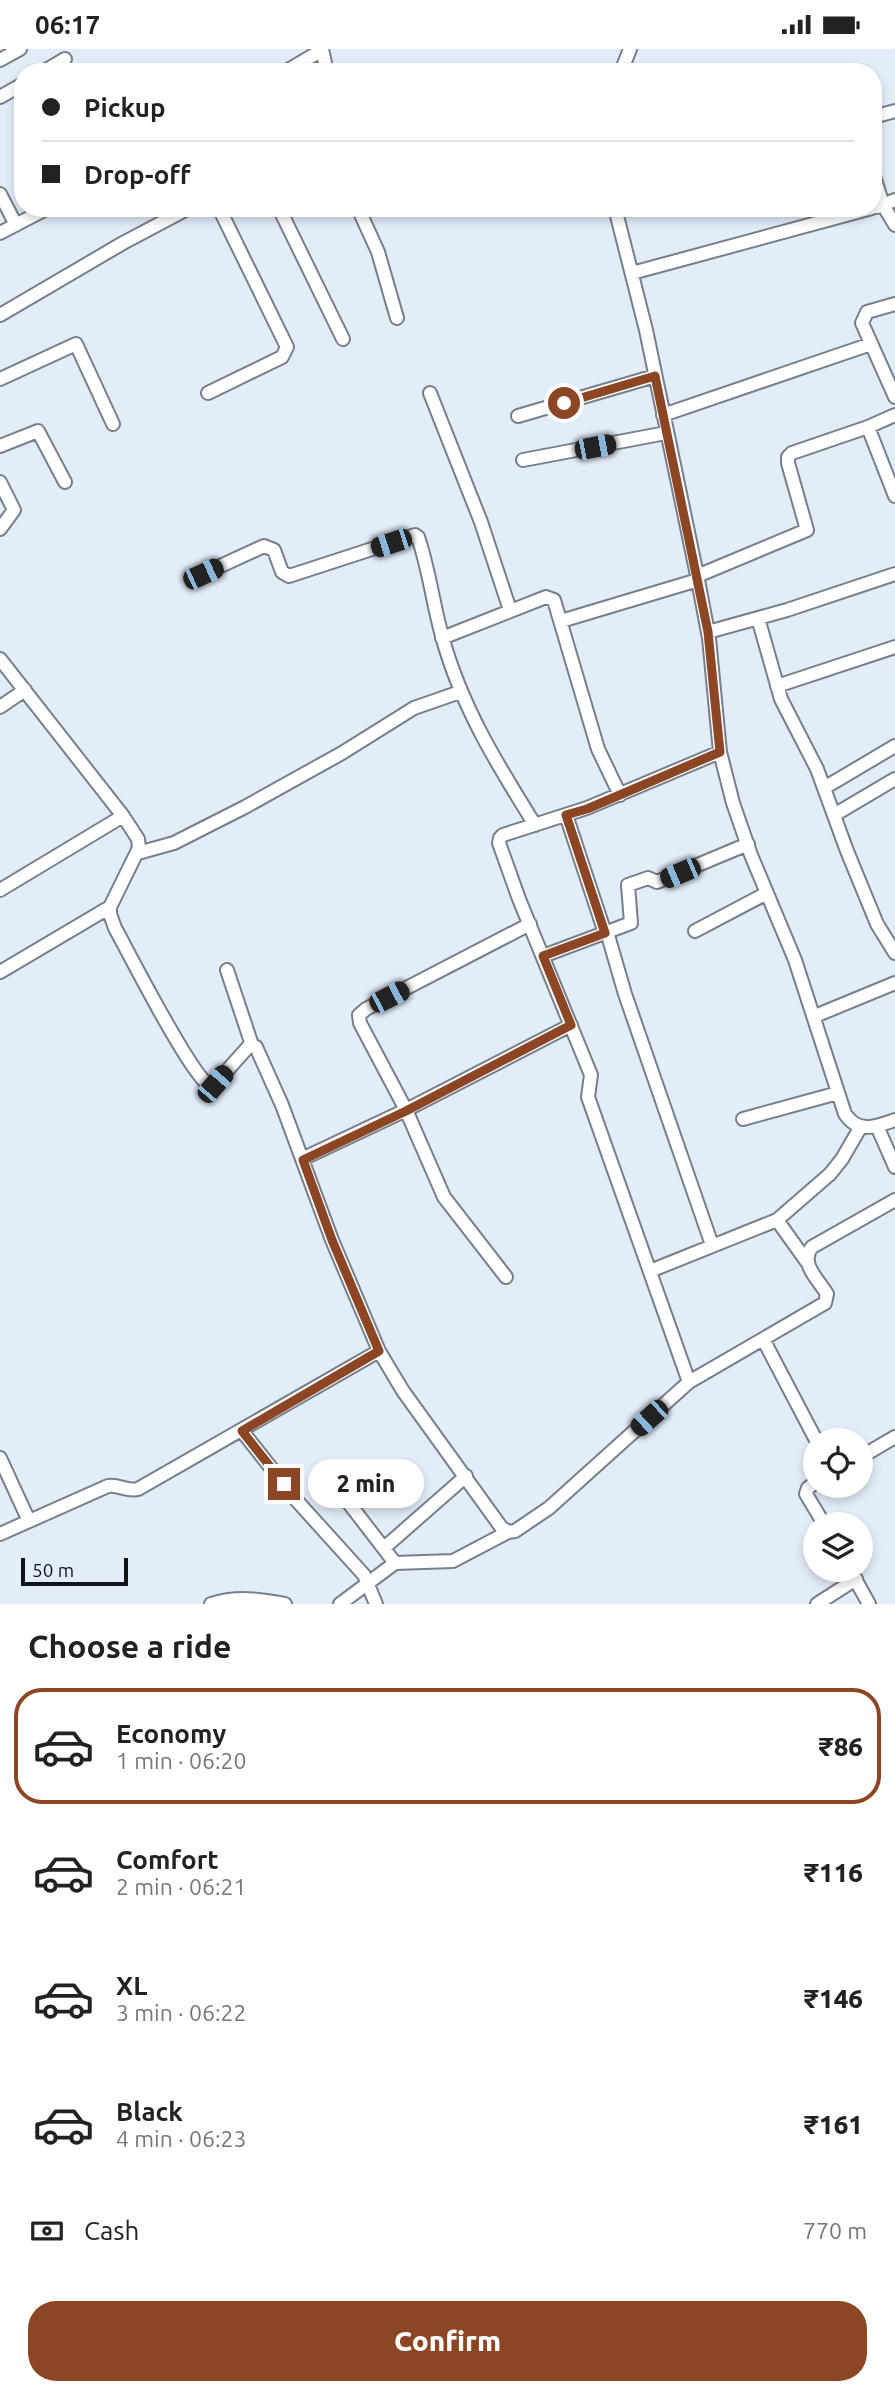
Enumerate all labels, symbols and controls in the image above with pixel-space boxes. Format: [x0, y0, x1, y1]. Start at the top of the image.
text: 06:17 [35, 10, 100, 39]
text: Pickup [84, 93, 166, 122]
text: Drop-off [84, 160, 191, 189]
route start [548, 387, 580, 419]
car [573, 433, 618, 461]
car [368, 527, 415, 559]
car [180, 556, 227, 592]
car [657, 855, 704, 891]
car [366, 978, 413, 1016]
car [194, 1061, 237, 1107]
car [627, 1396, 672, 1440]
map controls [803, 1428, 873, 1582]
button: locate [803, 1428, 873, 1498]
callout: 2 min [308, 1459, 424, 1509]
route end [268, 1468, 300, 1500]
text: 2 min [337, 1471, 395, 1496]
button: layers [803, 1512, 873, 1582]
scale bar [21, 1555, 128, 1587]
text: 50 m [32, 1559, 74, 1581]
text: Choose a ride [28, 1628, 231, 1664]
icon: car [32, 1715, 95, 1778]
text: Economy [116, 1719, 226, 1748]
text: ₹86 [819, 1732, 863, 1761]
text: 1 min · 06:20 [116, 1748, 247, 1773]
icon: car [32, 1841, 95, 1904]
text: Comfort [116, 1845, 219, 1874]
text: ₹116 [804, 1858, 863, 1887]
text: 2 min · 06:21 [116, 1874, 247, 1899]
icon: car [32, 1967, 95, 2030]
text: XL [116, 1971, 147, 2000]
text: ₹146 [804, 1984, 863, 2013]
text: 3 min · 06:22 [116, 2000, 247, 2025]
icon: car [32, 2093, 95, 2156]
text: Black [116, 2097, 183, 2126]
text: ₹161 [804, 2110, 863, 2139]
text: 4 min · 06:23 [116, 2126, 247, 2151]
icon: cash [28, 2212, 66, 2250]
text: Cash [84, 2216, 139, 2245]
text: 770 m [803, 2218, 867, 2243]
button: Confirm [28, 2301, 867, 2381]

